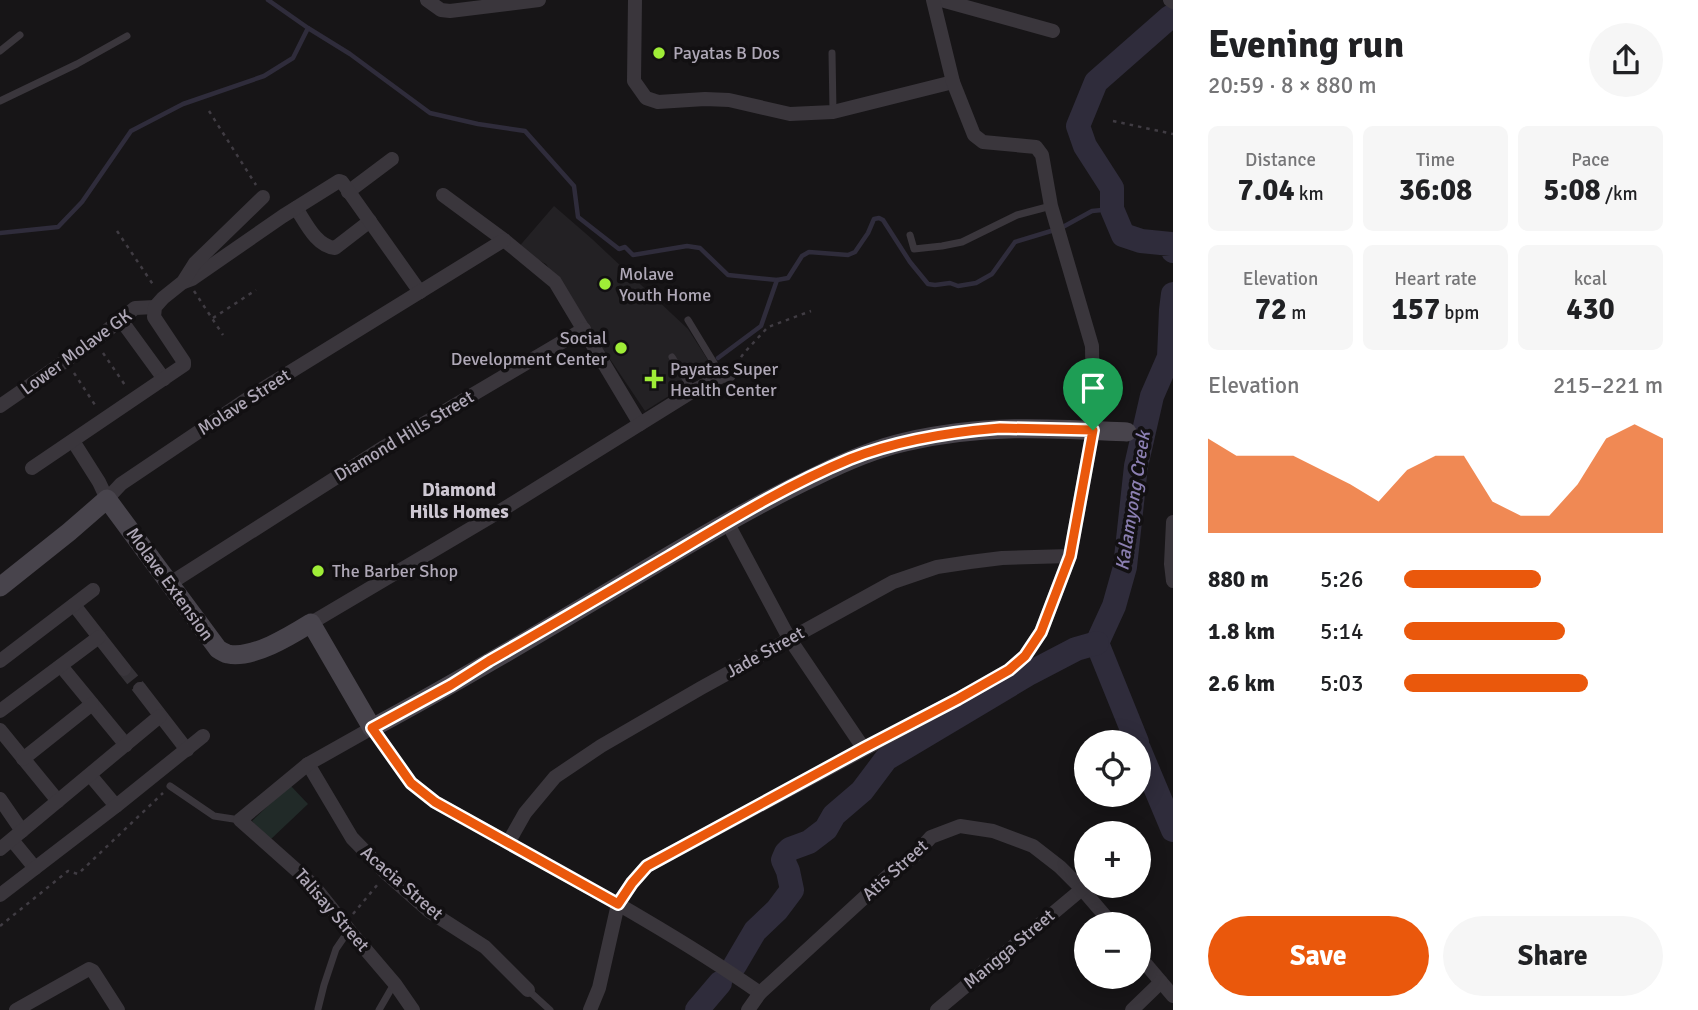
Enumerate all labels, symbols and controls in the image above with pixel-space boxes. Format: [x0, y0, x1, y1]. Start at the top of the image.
text: Evening run [1208, 21, 1404, 68]
button: share [1589, 23, 1663, 97]
place label: Payatas B Dos [673, 42, 780, 64]
marker: Payatas B Dos [651, 45, 667, 61]
text: 20:59 · 8 × 880 m [1208, 71, 1377, 100]
text: Distance [1245, 148, 1316, 172]
text: Time [1416, 148, 1455, 172]
text: Pace [1571, 148, 1610, 172]
text: 7.04 [1237, 172, 1295, 209]
text: 36:08 [1399, 172, 1472, 209]
text: 5:08 [1543, 172, 1601, 209]
text: km [1295, 182, 1324, 206]
text: /km [1601, 182, 1638, 206]
place label: Molave Youth Home [619, 263, 711, 306]
text: Elevation [1243, 267, 1318, 291]
text: Heart rate [1394, 267, 1477, 291]
text: kcal [1574, 267, 1607, 291]
marker: Molave Youth Home [597, 276, 613, 292]
text: 72 [1255, 291, 1287, 328]
text: 157 [1391, 291, 1440, 328]
text: 430 [1566, 291, 1615, 328]
text: m [1287, 301, 1306, 325]
text: bpm [1440, 301, 1480, 325]
street label: Lower Molave GK [16, 304, 136, 400]
place label: Social Development Center [451, 327, 607, 370]
marker: Social Development Center [613, 340, 629, 356]
place label: Payatas Super Health Center [670, 358, 778, 401]
pin [1063, 358, 1123, 430]
street label: Molave Street [194, 364, 294, 440]
marker: Payatas Super Health Center [644, 369, 664, 389]
icon: arrive [1074, 369, 1112, 407]
text: Elevation [1208, 371, 1300, 400]
text: 215–221 m [1553, 371, 1663, 400]
street label: Diamond Hills Street [330, 386, 478, 486]
water label: Kalamyong Creek [1110, 428, 1156, 572]
district label: Diamond Hills Homes [409, 478, 509, 524]
street label: Molave Extension [122, 523, 218, 645]
place label: The Barber Shop [332, 560, 458, 582]
marker: The Barber Shop [310, 563, 326, 579]
text: 880 m [1208, 565, 1269, 594]
text: 5:26 [1320, 565, 1363, 594]
text: 1.8 km [1208, 617, 1275, 646]
text: 5:14 [1320, 617, 1363, 646]
street label: Jade Street [722, 622, 808, 682]
text: 2.6 km [1208, 669, 1275, 698]
text: 5:03 [1320, 669, 1363, 698]
map controls [1074, 730, 1151, 989]
button: locate [1074, 730, 1151, 807]
button: + [1074, 821, 1151, 898]
street label: Atis Street [858, 835, 932, 905]
street label: Acacia Street [356, 841, 448, 925]
street label: Talisay Street [290, 864, 374, 956]
street label: Mangga Street [959, 904, 1059, 994]
button: − [1074, 912, 1151, 989]
button: Save [1208, 916, 1429, 996]
button: Share [1443, 916, 1663, 996]

